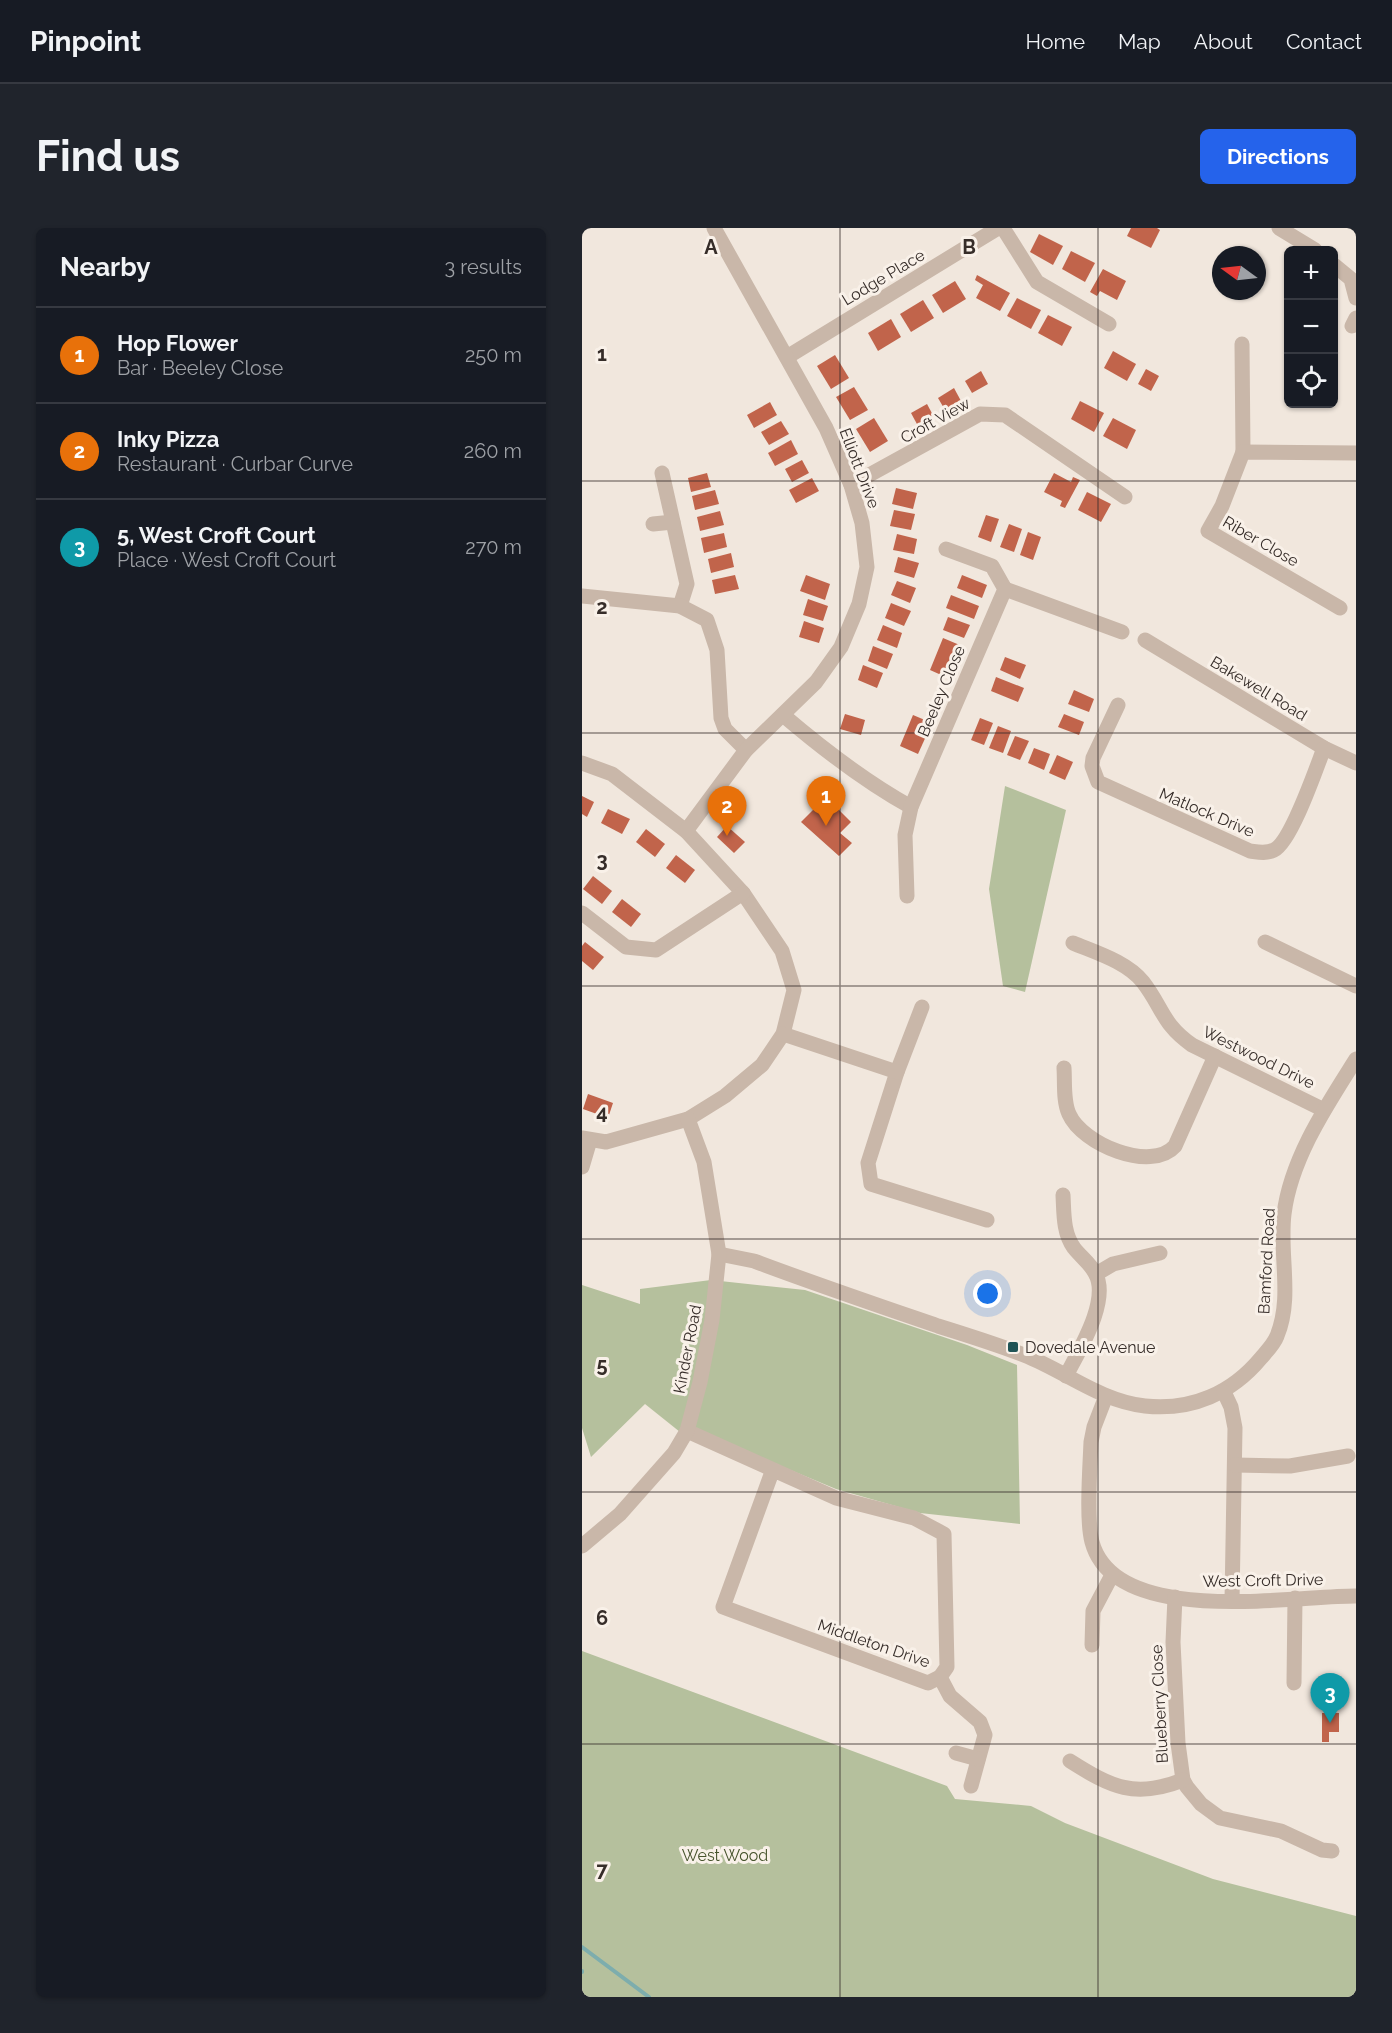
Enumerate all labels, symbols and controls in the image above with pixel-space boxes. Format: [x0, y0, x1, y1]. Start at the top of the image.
text: Pinpoint [30, 25, 141, 58]
text: Home [1026, 29, 1085, 54]
text: Map [1118, 29, 1161, 54]
text: About [1194, 29, 1253, 54]
text: Contact [1286, 29, 1362, 54]
button: Directions [1200, 129, 1356, 184]
text: Find us [36, 132, 180, 181]
text: A [704, 235, 718, 259]
text: B [962, 235, 976, 259]
street label: Lodge Place [838, 245, 928, 310]
north arrow [1212, 246, 1266, 300]
map controls [1284, 246, 1338, 408]
button: + [1284, 246, 1338, 300]
text: Nearby [60, 252, 150, 282]
text: 3 results [444, 255, 522, 279]
button: − [1284, 300, 1338, 354]
text: Hop Flower [117, 330, 238, 356]
text: 1 [597, 342, 607, 366]
text: 1 [75, 343, 84, 367]
text: 250 m [465, 343, 522, 367]
button: locate [1284, 354, 1338, 408]
text: Bar · Beeley Close [117, 356, 283, 380]
street label: Croft View [897, 394, 973, 447]
street label: Elliott Drive [836, 425, 884, 511]
text: Inky Pizza [117, 426, 219, 452]
text: 2 [74, 439, 85, 463]
text: 260 m [464, 439, 522, 463]
text: Restaurant · Curbar Curve [117, 452, 353, 476]
street label: Riber Close [1219, 512, 1302, 571]
text: 5, West Croft Court [117, 522, 316, 548]
text: 3 [74, 535, 85, 559]
text: 270 m [465, 535, 522, 559]
text: Place · West Croft Court [117, 548, 336, 572]
text: 2 [596, 595, 608, 619]
street label: Beeley Close [914, 643, 969, 740]
street label: Bakewell Road [1207, 652, 1311, 725]
pin: 1 [806, 776, 846, 826]
street label: Matlock Drive [1156, 784, 1257, 841]
pin: 2 [708, 786, 746, 836]
text: 3 [596, 848, 608, 872]
street label: Westwood Drive [1200, 1022, 1318, 1093]
text: 4 [596, 1100, 608, 1124]
street label: Bamford Road [1254, 1207, 1279, 1315]
your location [973, 1279, 1002, 1308]
street label: Kinder Road [670, 1303, 705, 1395]
place label: Dovedale Avenue [1025, 1338, 1155, 1357]
marker: Dovedale Avenue [1006, 1340, 1020, 1354]
text: 5 [596, 1353, 608, 1377]
street label: West Croft Drive [1202, 1570, 1324, 1591]
text: 6 [596, 1606, 608, 1630]
street label: Middleton Drive [815, 1615, 932, 1672]
street label: Blueberry Close [1147, 1644, 1172, 1764]
pin: 3 [1310, 1674, 1350, 1723]
park label: West Wood [682, 1846, 768, 1865]
text: 7 [596, 1858, 608, 1882]

